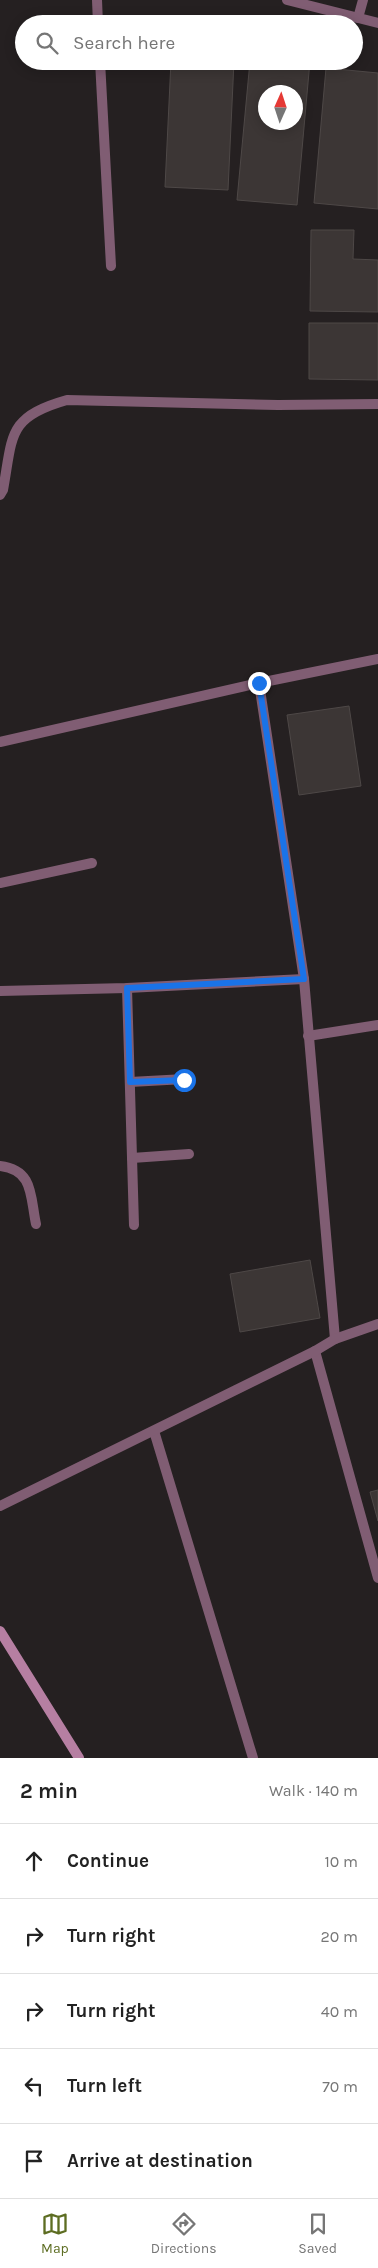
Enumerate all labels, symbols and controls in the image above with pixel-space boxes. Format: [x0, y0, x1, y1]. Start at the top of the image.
search box [15, 15, 363, 70]
icon: search [33, 29, 61, 57]
text: Search here [73, 32, 175, 54]
north arrow [258, 85, 303, 130]
route end [248, 672, 271, 695]
route start [173, 1069, 196, 1092]
text: 2 min [20, 1779, 78, 1803]
text: Walk · 140 m [269, 1781, 358, 1800]
icon: ahead [20, 1847, 48, 1875]
text: Continue [67, 1850, 149, 1872]
text: 10 m [324, 1852, 358, 1871]
icon: right [20, 1922, 48, 1950]
text: Turn right [67, 1925, 156, 1947]
text: 20 m [320, 1927, 358, 1946]
icon: right [20, 1997, 48, 2025]
text: Turn right [67, 2000, 156, 2022]
text: 40 m [321, 2002, 358, 2021]
icon: left [20, 2072, 48, 2100]
text: Turn left [67, 2075, 142, 2097]
text: 70 m [322, 2077, 358, 2096]
icon: arrive [20, 2147, 48, 2175]
text: Arrive at destination [67, 2150, 253, 2172]
tab: Map [41, 2210, 69, 2257]
tab: Directions [151, 2210, 217, 2257]
tab: Saved [298, 2210, 337, 2257]

